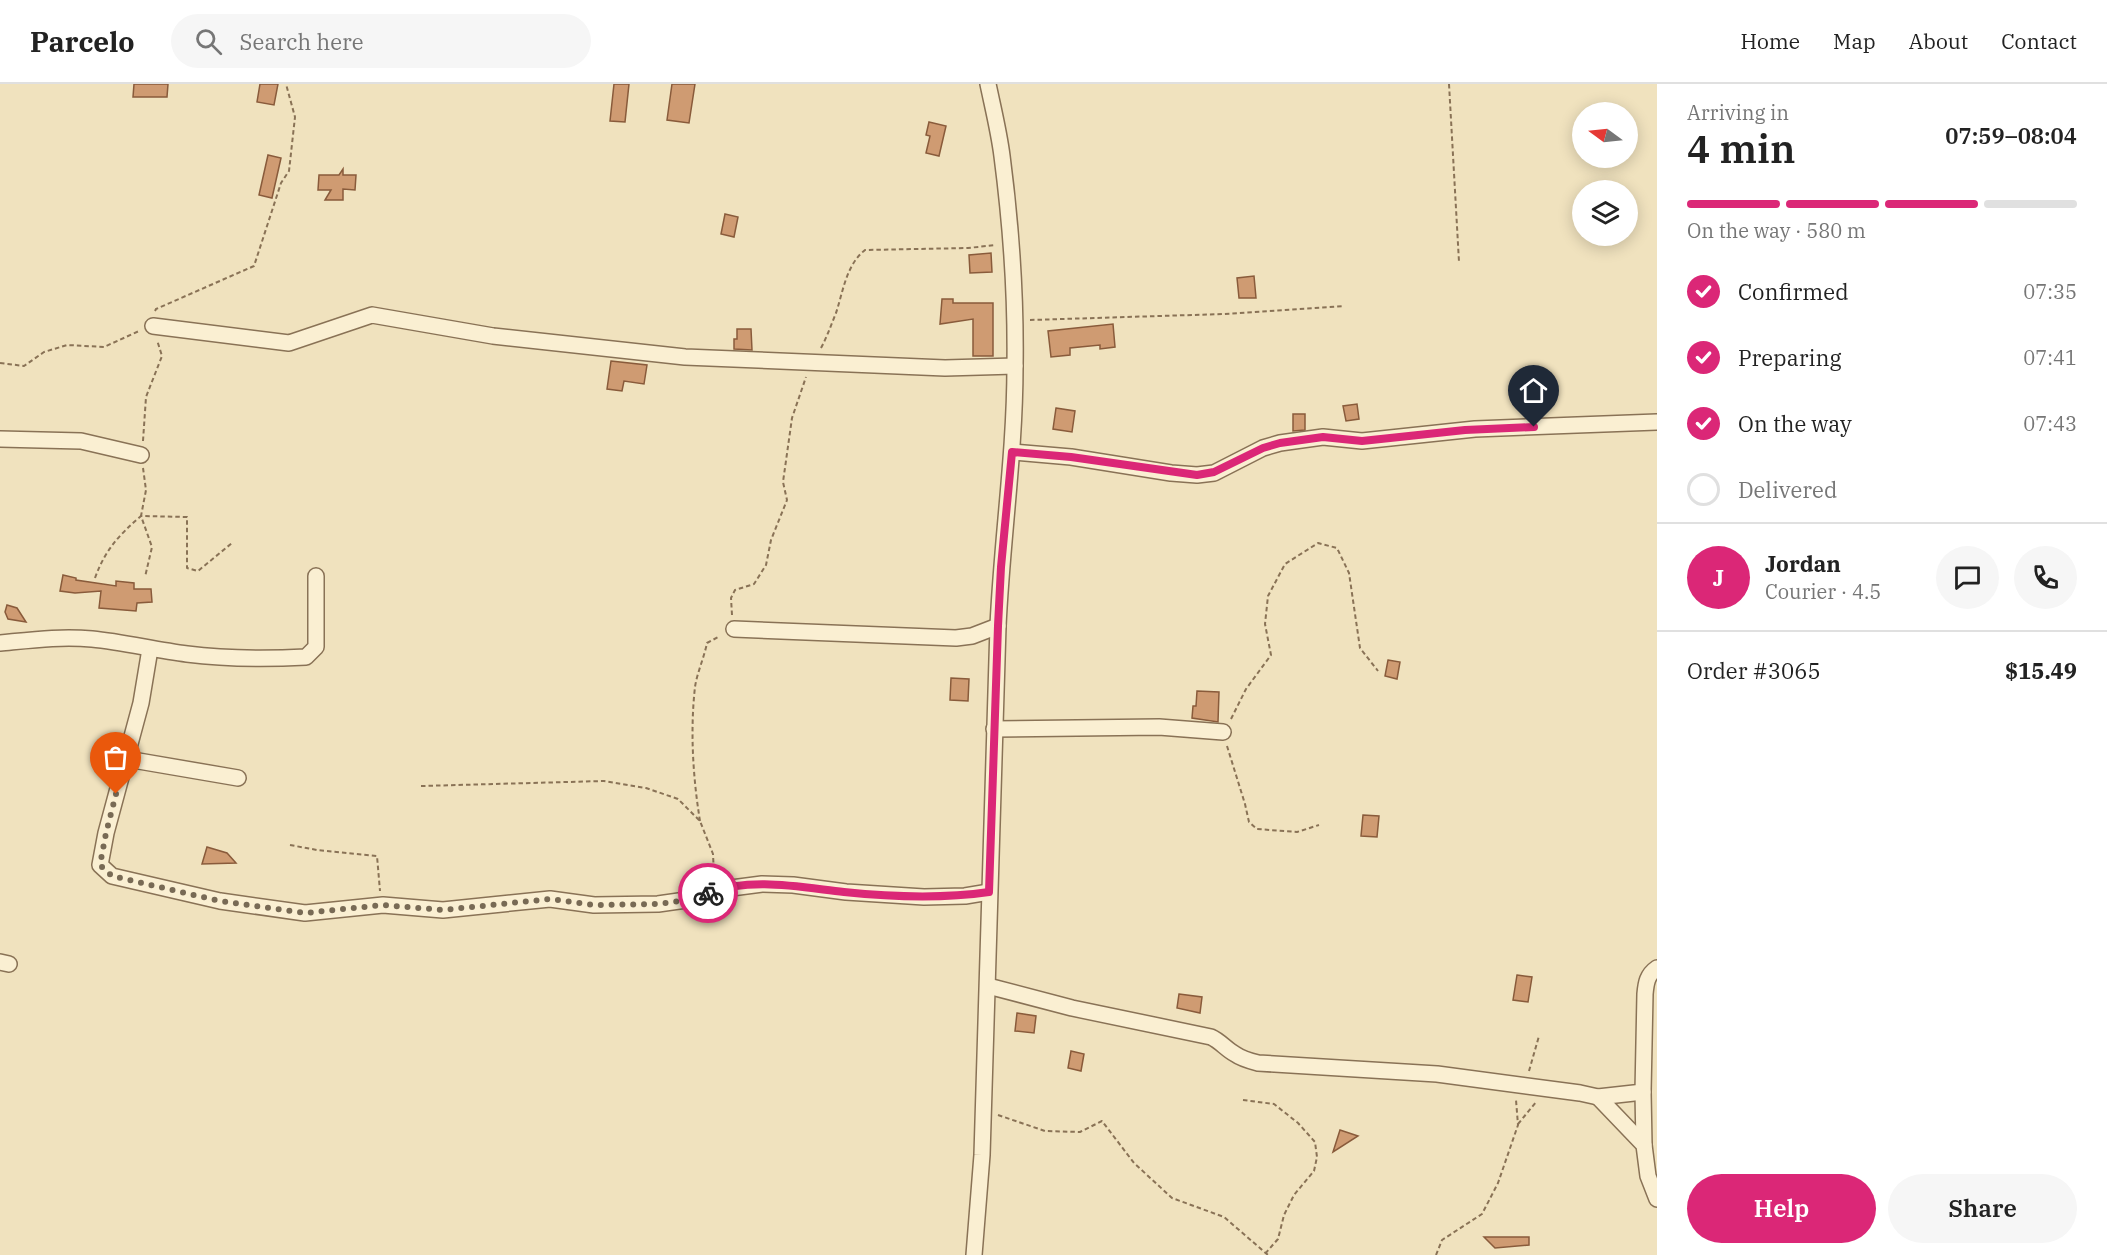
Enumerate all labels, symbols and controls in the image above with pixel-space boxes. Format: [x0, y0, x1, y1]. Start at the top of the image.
search box [171, 14, 591, 68]
text: Parcelo [30, 23, 135, 60]
icon: search [192, 25, 225, 58]
text: Search here [240, 27, 364, 56]
text: Home [1740, 27, 1800, 55]
text: Map [1833, 27, 1876, 55]
text: About [1909, 27, 1968, 55]
text: Contact [2001, 27, 2077, 55]
text: Arriving in [1687, 99, 1789, 126]
north arrow [1572, 102, 1638, 168]
map controls [1572, 102, 1638, 246]
text: 07:59–08:04 [1945, 121, 2077, 150]
text: 4 min [1687, 123, 1795, 174]
button: layers [1572, 180, 1638, 246]
text: On the way · 580 m [1687, 217, 1866, 244]
icon: check [1687, 275, 1720, 308]
text: Confirmed [1738, 277, 1849, 306]
text: 07:35 [2023, 278, 2077, 305]
icon: check [1687, 341, 1720, 374]
text: Preparing [1738, 343, 1842, 372]
text: 07:41 [2023, 344, 2077, 371]
pin [1508, 365, 1559, 427]
icon: home [1517, 374, 1550, 407]
icon: check [1687, 407, 1720, 440]
text: On the way [1738, 409, 1852, 438]
text: 07:43 [2023, 410, 2077, 437]
text: Delivered [1738, 475, 1837, 504]
button: chat [1936, 546, 1999, 609]
button: phone [2014, 546, 2077, 609]
text: Jordan [1765, 549, 1841, 578]
text: J [1713, 563, 1724, 592]
text: Courier · 4.5 [1765, 578, 1881, 605]
text: Order #3065 [1687, 656, 1821, 685]
text: $15.49 [2005, 656, 2077, 685]
pin [90, 732, 141, 794]
icon: bag [99, 741, 132, 774]
courier [678, 863, 738, 923]
icon: bike [692, 877, 725, 910]
button: Help [1687, 1174, 1876, 1243]
button: Share [1888, 1174, 2077, 1243]

